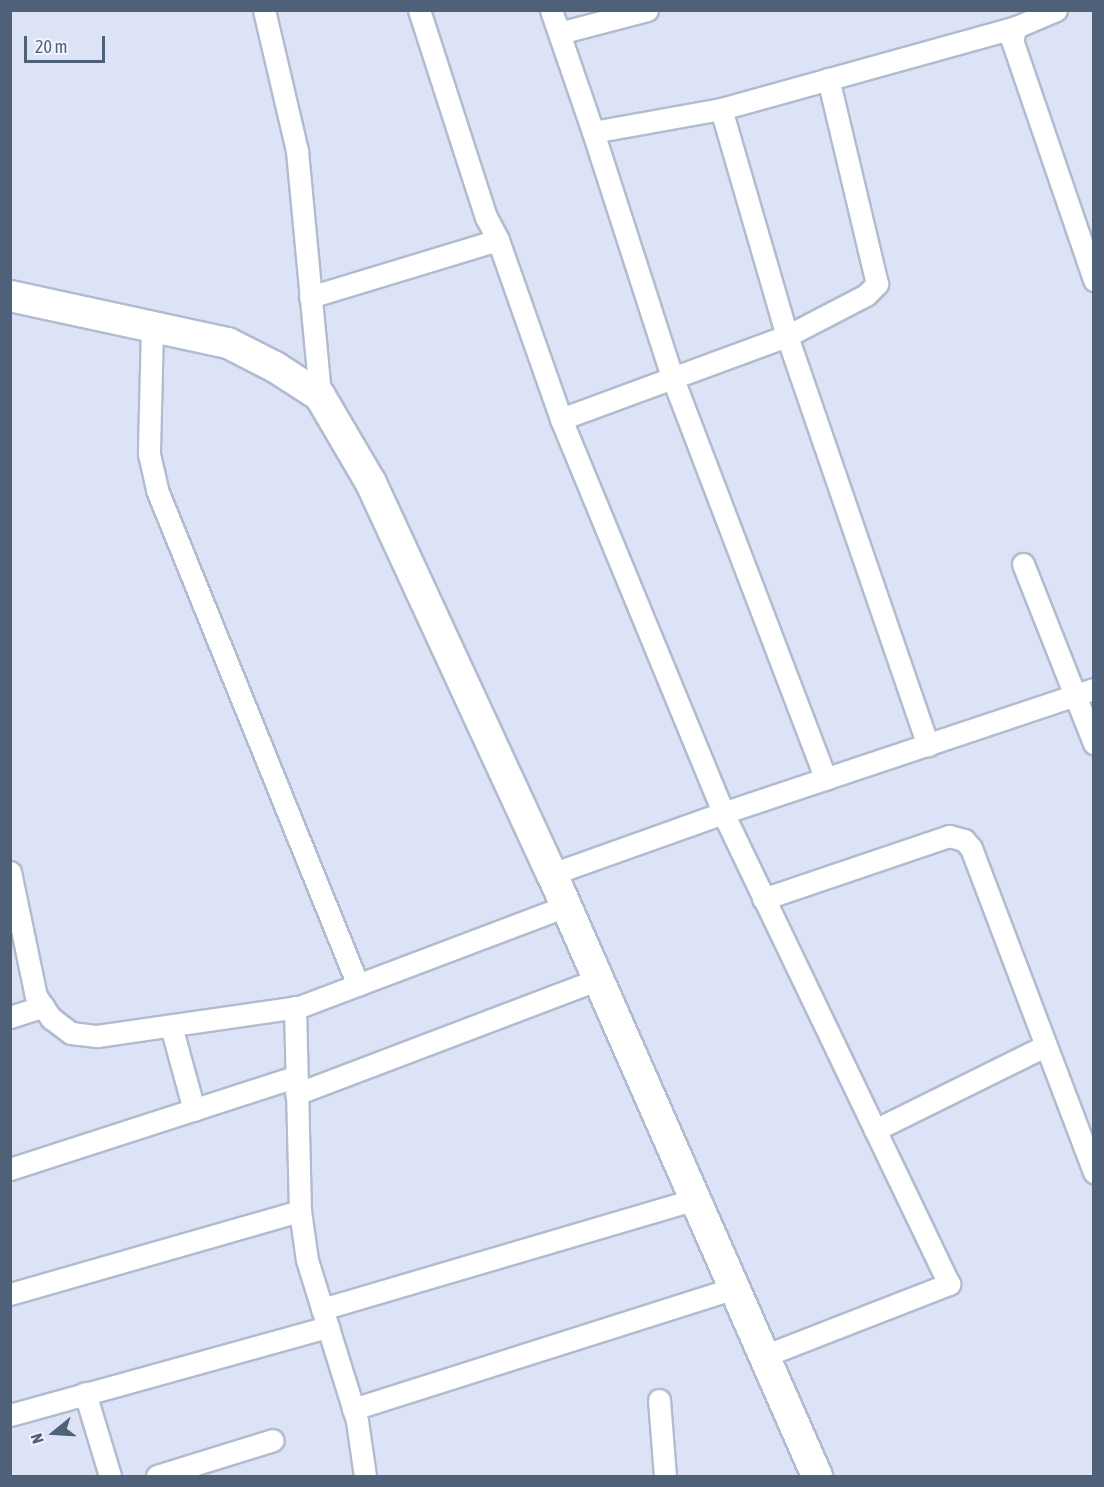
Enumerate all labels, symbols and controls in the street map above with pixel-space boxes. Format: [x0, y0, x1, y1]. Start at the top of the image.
scale bar [27, 24, 108, 62]
text: 20 m [35, 36, 67, 57]
north arrow [24, 1403, 84, 1463]
text: N [27, 1431, 47, 1446]

